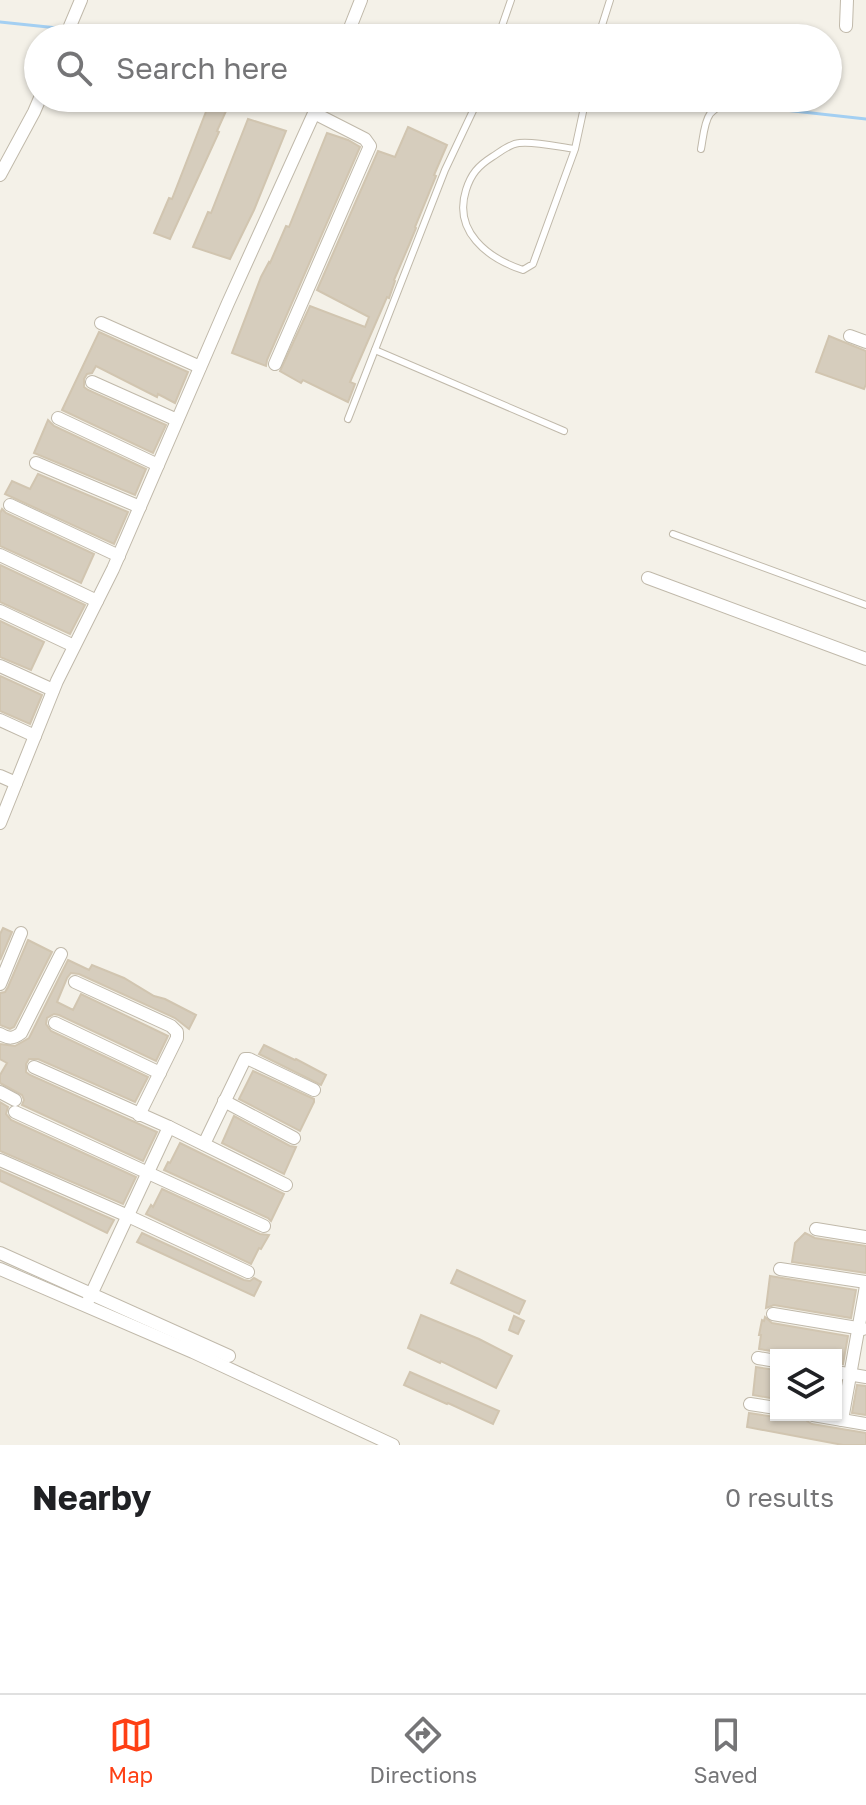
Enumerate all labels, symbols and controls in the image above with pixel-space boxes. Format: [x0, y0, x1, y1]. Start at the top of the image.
search box [24, 24, 842, 112]
icon: search [52, 46, 96, 90]
text: Search here [116, 50, 288, 86]
map controls [770, 1349, 842, 1421]
button: layers [770, 1349, 842, 1421]
text: Nearby [32, 1477, 152, 1517]
text: 0 results [725, 1482, 834, 1513]
tab: Map [108, 1713, 153, 1788]
tab: Directions [370, 1713, 477, 1788]
tab: Saved [694, 1713, 758, 1788]

